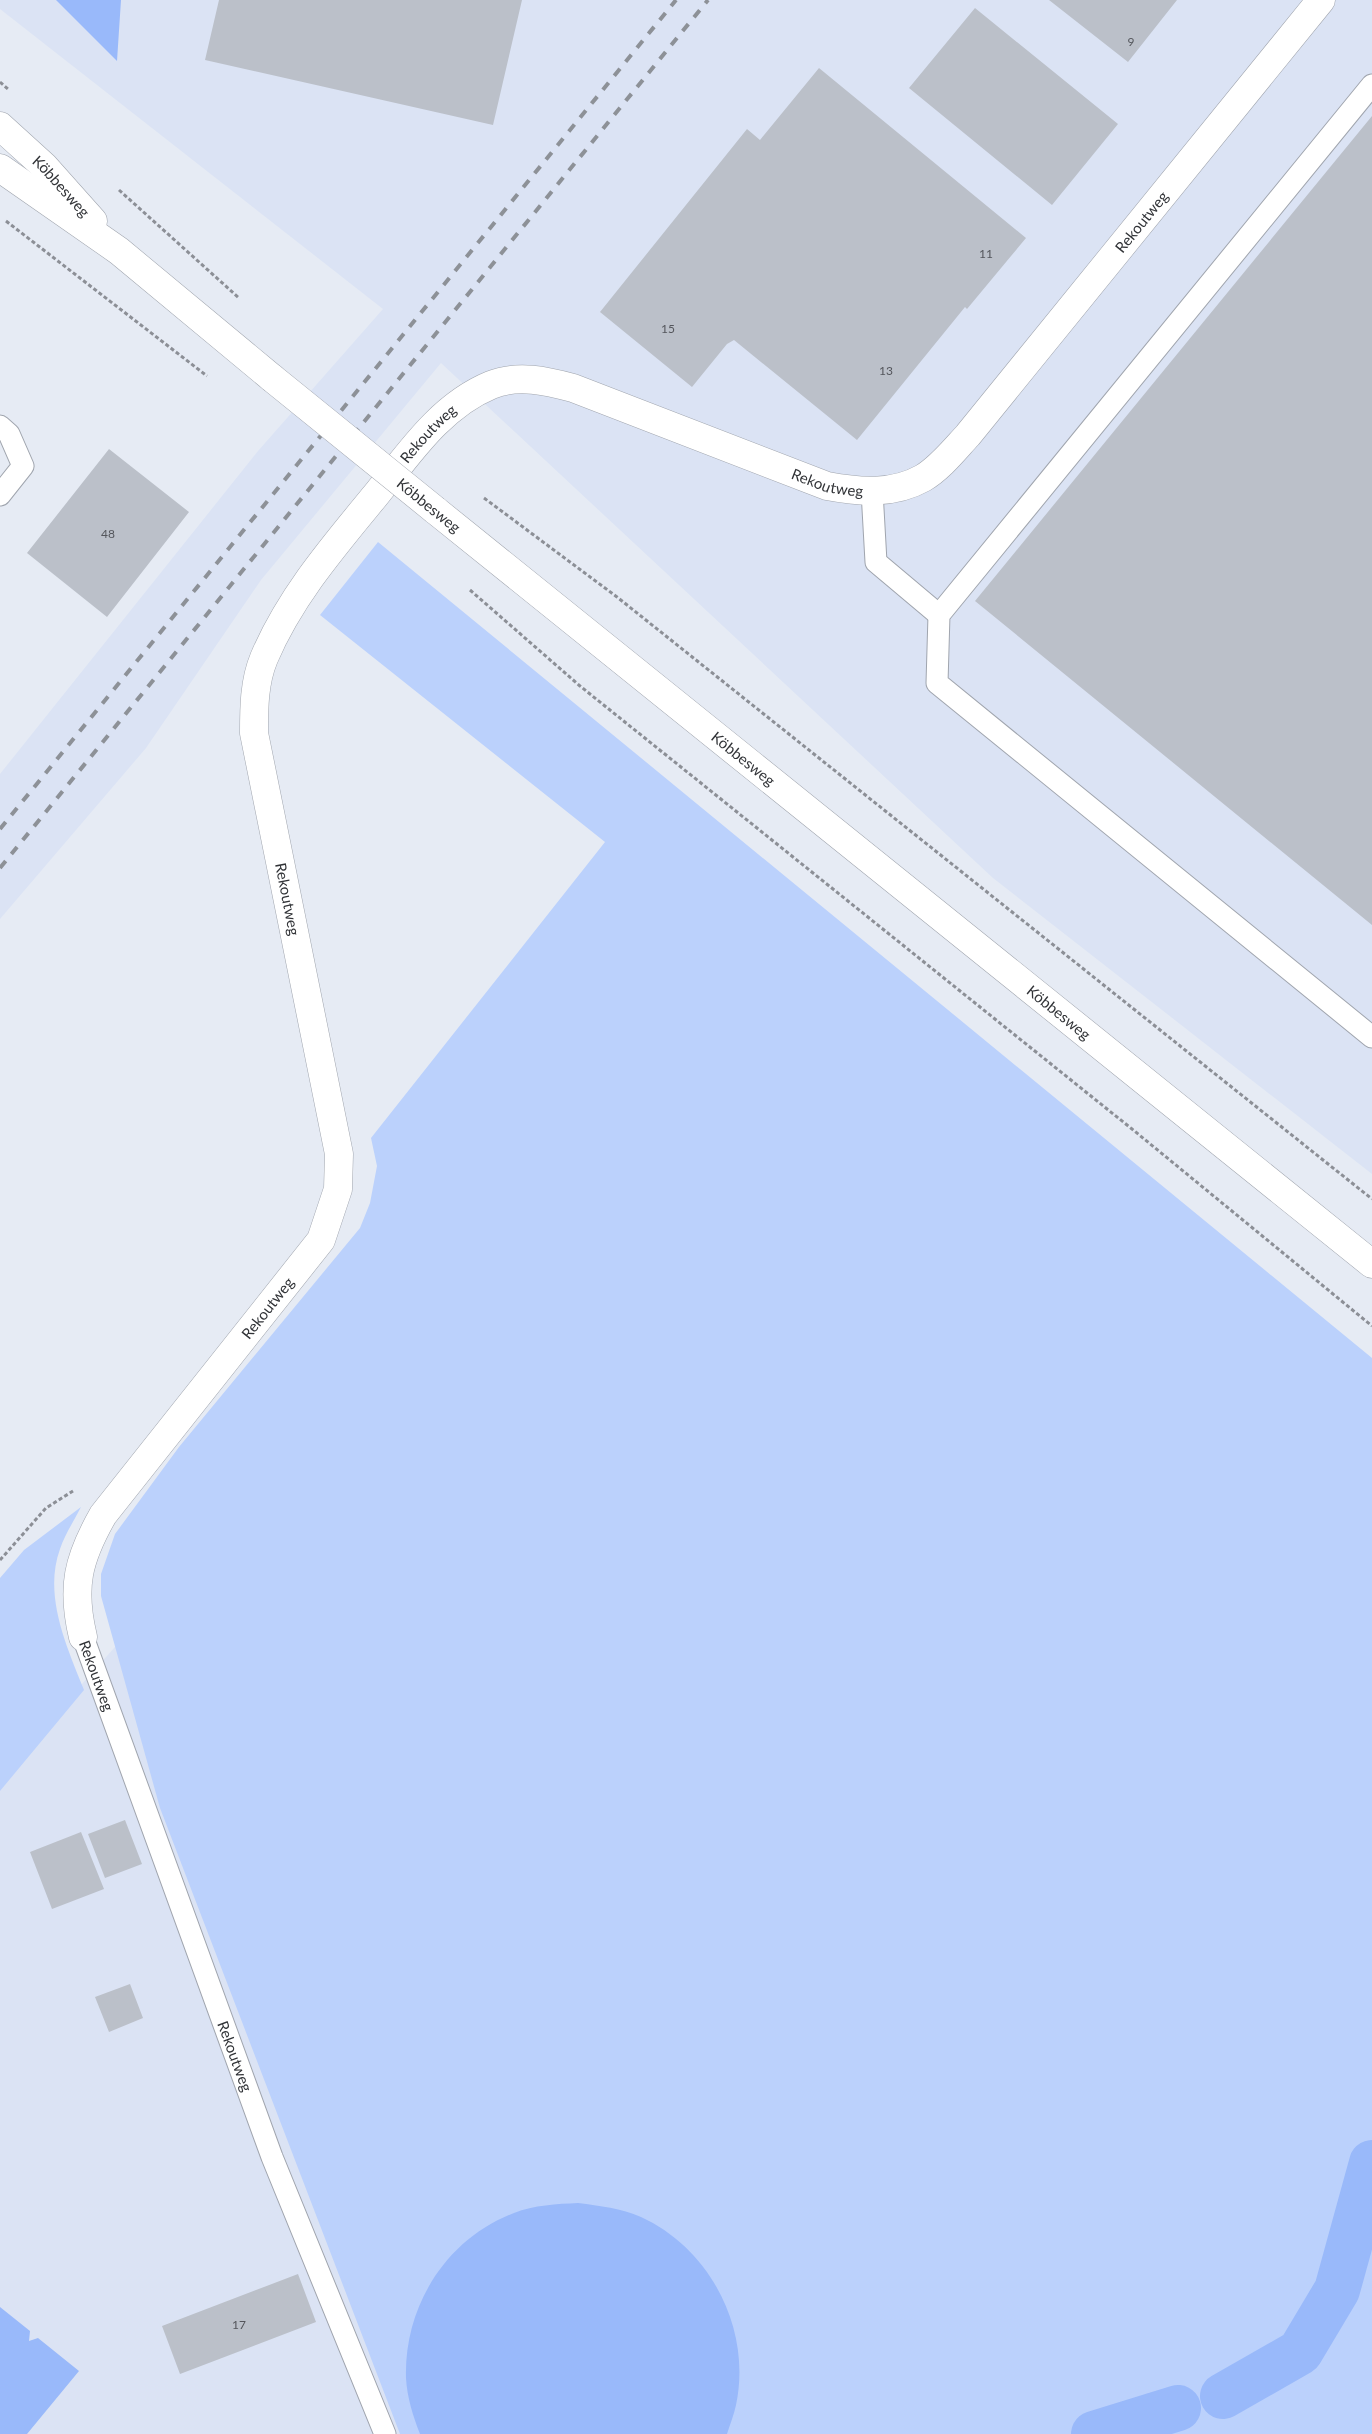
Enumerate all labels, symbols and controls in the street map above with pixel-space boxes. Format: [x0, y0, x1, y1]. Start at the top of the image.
house number: 9 [1128, 34, 1135, 49]
street label: Köbbesweg [29, 151, 94, 221]
street label: Rekoutweg [1111, 187, 1172, 256]
house number: 11 [979, 246, 993, 261]
house number: 15 [661, 321, 675, 336]
house number: 13 [879, 363, 893, 378]
street label: Rekoutweg [396, 400, 460, 466]
street label: Rekoutweg [789, 464, 864, 500]
street label: Köbbesweg [394, 474, 465, 536]
house number: 48 [101, 526, 115, 541]
street label: Köbbesweg [708, 727, 779, 789]
street label: Rekoutweg [272, 861, 304, 937]
street label: Köbbesweg [1024, 981, 1095, 1043]
street label: Rekoutweg [237, 1273, 297, 1342]
street label: Rekoutweg [76, 1638, 118, 1713]
street label: Rekoutweg [214, 2018, 256, 2094]
house number: 17 [232, 2317, 246, 2332]

